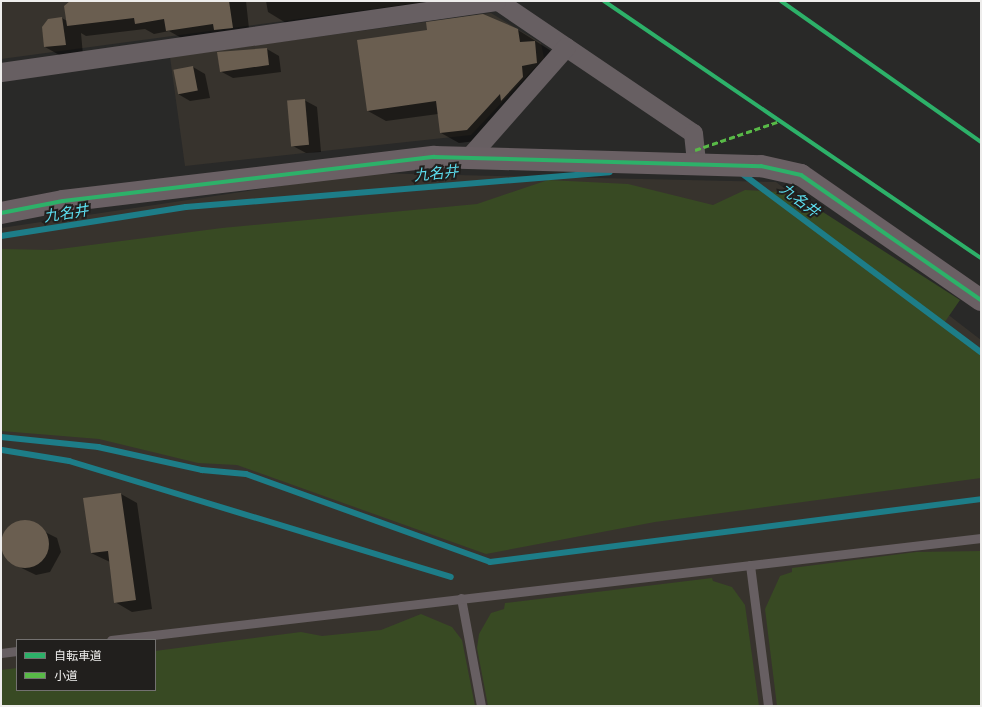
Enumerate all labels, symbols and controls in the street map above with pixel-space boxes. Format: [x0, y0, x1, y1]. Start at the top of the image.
water label: 九名井 [413, 162, 459, 184]
water label: 九名井 [777, 179, 823, 221]
water label: 九名井 [42, 201, 90, 225]
legend [16, 639, 156, 691]
text: 自転車道 [54, 647, 102, 664]
text: 小道 [54, 667, 78, 684]

